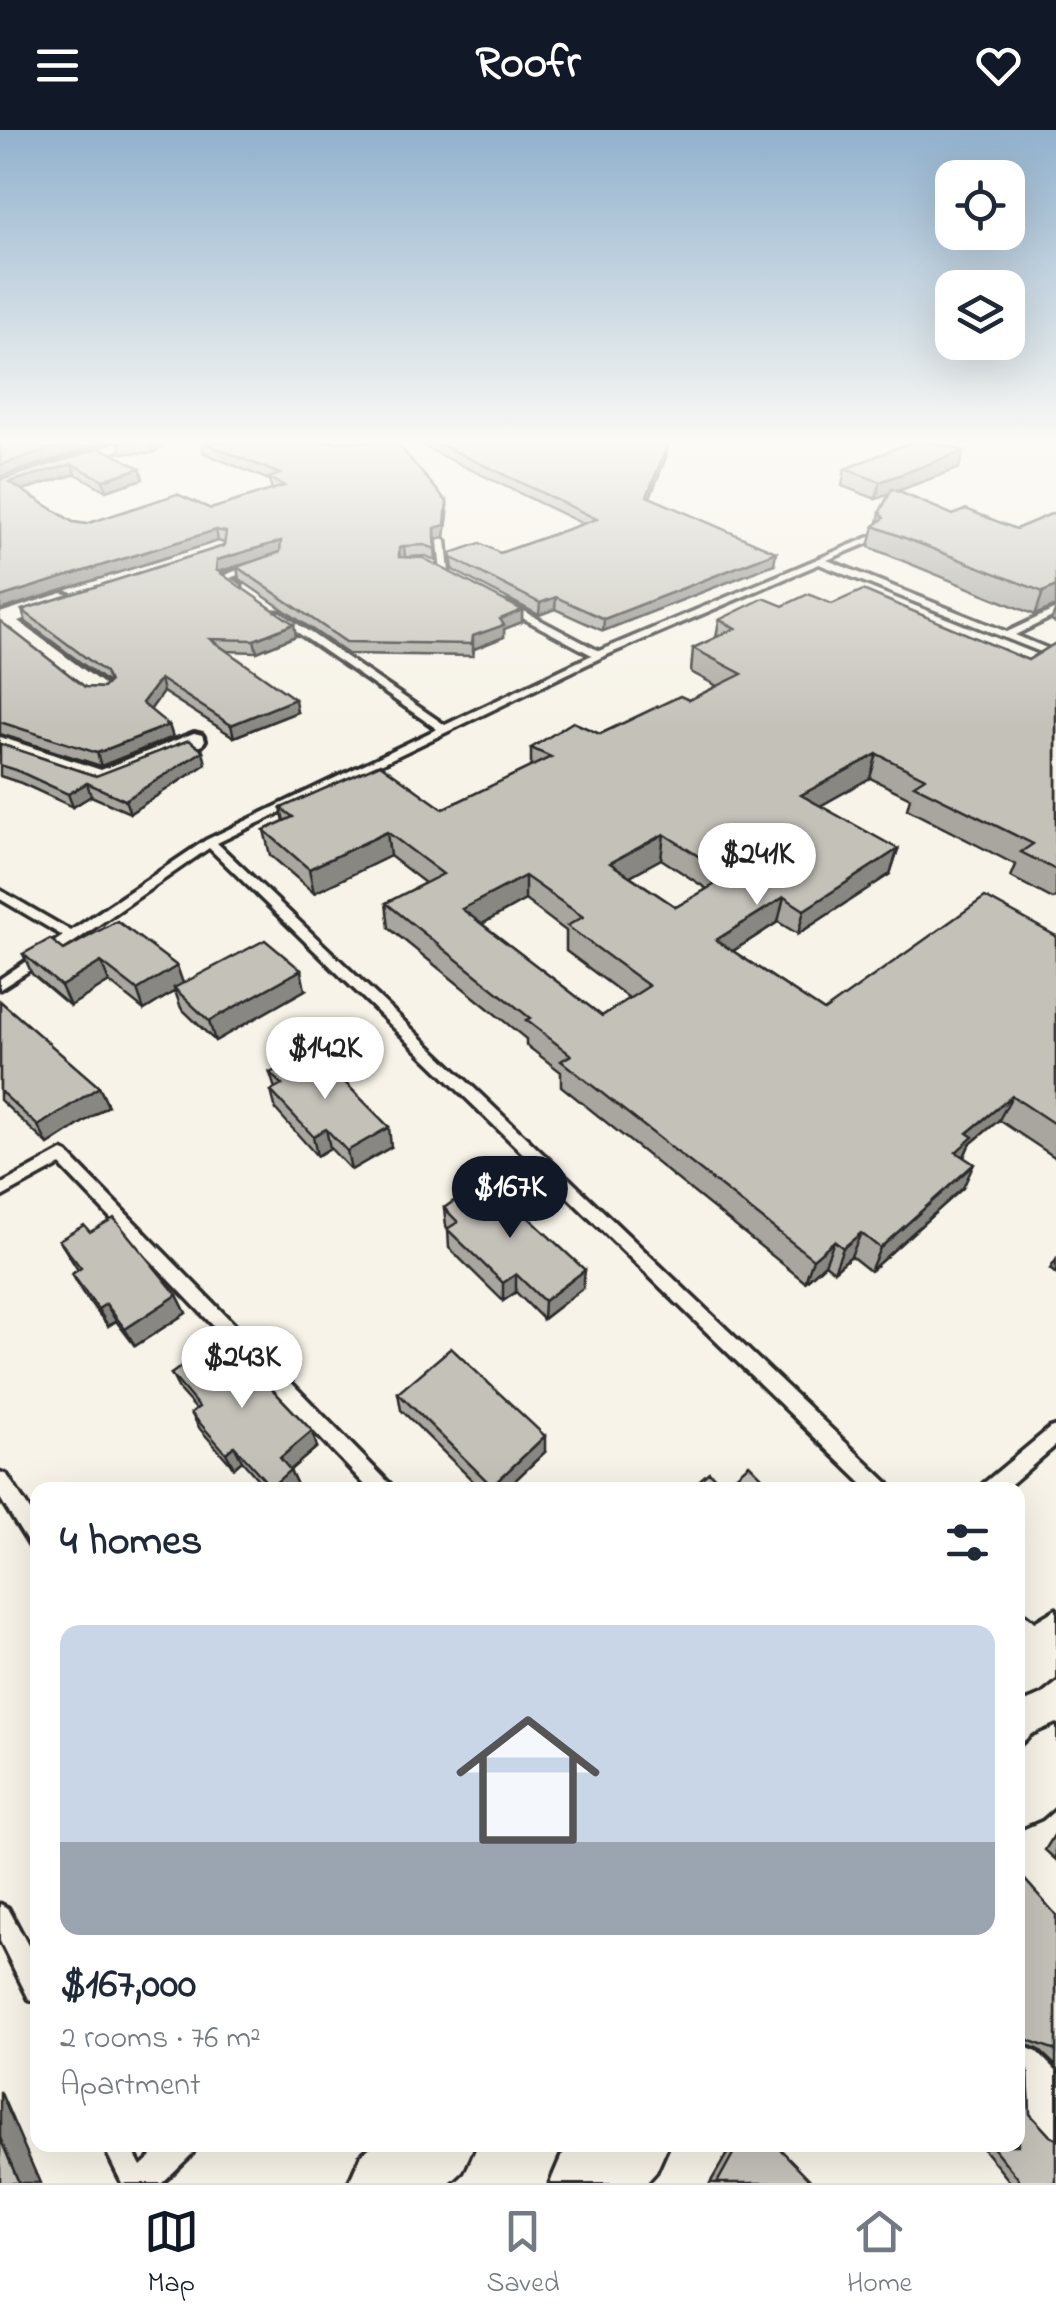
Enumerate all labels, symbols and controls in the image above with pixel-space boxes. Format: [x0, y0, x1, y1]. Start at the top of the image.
text: Roofr [475, 32, 581, 98]
icon: menu [30, 38, 85, 93]
icon: heart [971, 38, 1026, 93]
map controls [935, 160, 1025, 360]
button: locate [935, 160, 1025, 250]
button: layers [935, 270, 1025, 360]
pin: $241K [687, 823, 827, 908]
text: $241K [720, 832, 794, 879]
pin: $142K [255, 1017, 395, 1102]
text: $142K [288, 1026, 362, 1073]
pin: $167K [440, 1156, 580, 1241]
text: $167K [474, 1165, 546, 1212]
pin: $243K [172, 1326, 312, 1411]
text: $243K [203, 1335, 281, 1382]
text: 4 homes [60, 1512, 202, 1573]
icon: filters [940, 1515, 995, 1570]
icon: home [438, 1690, 618, 1870]
text: $167,000 [60, 1955, 196, 2016]
text: 2 rooms · 76 m² [60, 2016, 261, 2063]
text: Apartment [60, 2063, 201, 2110]
tab: Map [144, 2204, 199, 2305]
tab: Saved [486, 2204, 559, 2305]
tab: Home [847, 2204, 912, 2305]

